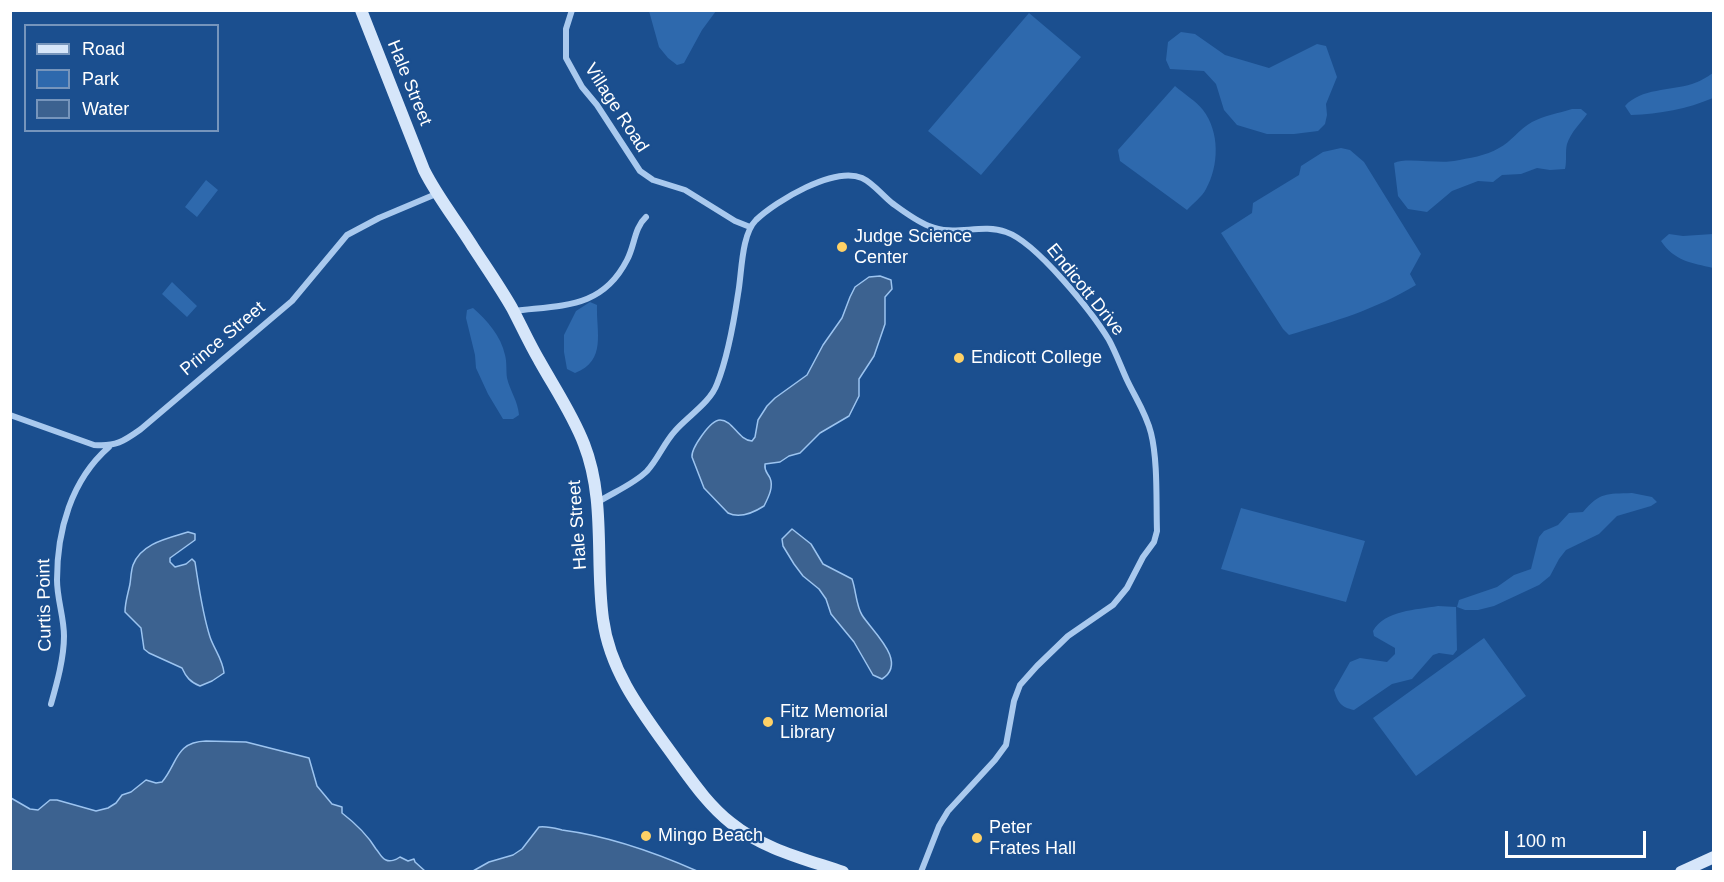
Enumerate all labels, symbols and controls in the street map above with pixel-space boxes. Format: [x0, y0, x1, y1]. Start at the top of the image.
legend [24, 24, 219, 132]
street label: Hale Street [382, 37, 436, 129]
text: Road [82, 39, 125, 59]
street label: Village Road [579, 59, 653, 157]
text: Park [82, 69, 119, 89]
text: Water [82, 99, 129, 119]
place label: Judge Science Center [854, 226, 972, 268]
marker: Judge Science Center [835, 240, 849, 254]
street label: Endicott Drive [1041, 240, 1129, 340]
street label: Prince Street [176, 297, 270, 381]
place label: Endicott College [971, 347, 1102, 369]
marker: Endicott College [952, 351, 966, 365]
street label: Hale Street [564, 479, 592, 571]
street label: Curtis Point [33, 558, 57, 652]
place label: Fitz Memorial Library [780, 701, 888, 744]
marker: Fitz Memorial Library [761, 715, 775, 729]
place label: Peter Frates Hall [989, 817, 1076, 860]
scale bar [1508, 819, 1649, 857]
place label: Mingo Beach [658, 825, 763, 847]
marker: Mingo Beach [639, 829, 653, 843]
marker: Peter Frates Hall [970, 831, 984, 845]
text: 100 m [1516, 831, 1566, 851]

